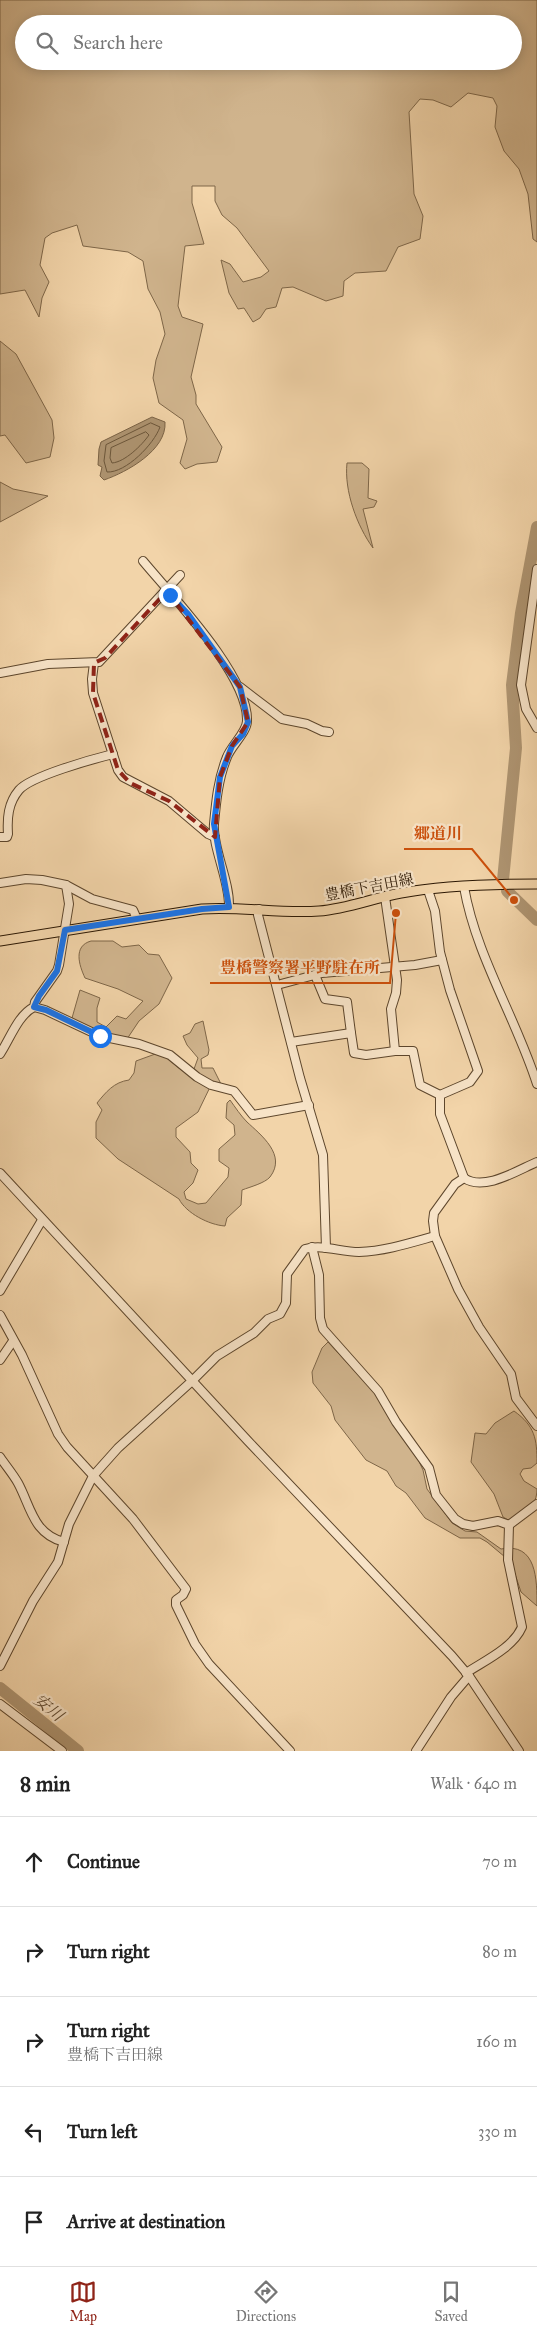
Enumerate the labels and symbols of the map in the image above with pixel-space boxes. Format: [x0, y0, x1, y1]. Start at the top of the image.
route end [159, 584, 182, 607]
callout: 郷道川 [404, 818, 472, 849]
text: 郷道川 [414, 824, 462, 843]
street label: 豊橋下吉田線 [323, 870, 415, 904]
callout: 豊橋警察署平野駐在所 [210, 952, 390, 983]
text: 豊橋警察署平野駐在所 [220, 958, 380, 977]
route start [89, 1025, 112, 1048]
water label: 安川 [30, 1690, 69, 1726]

